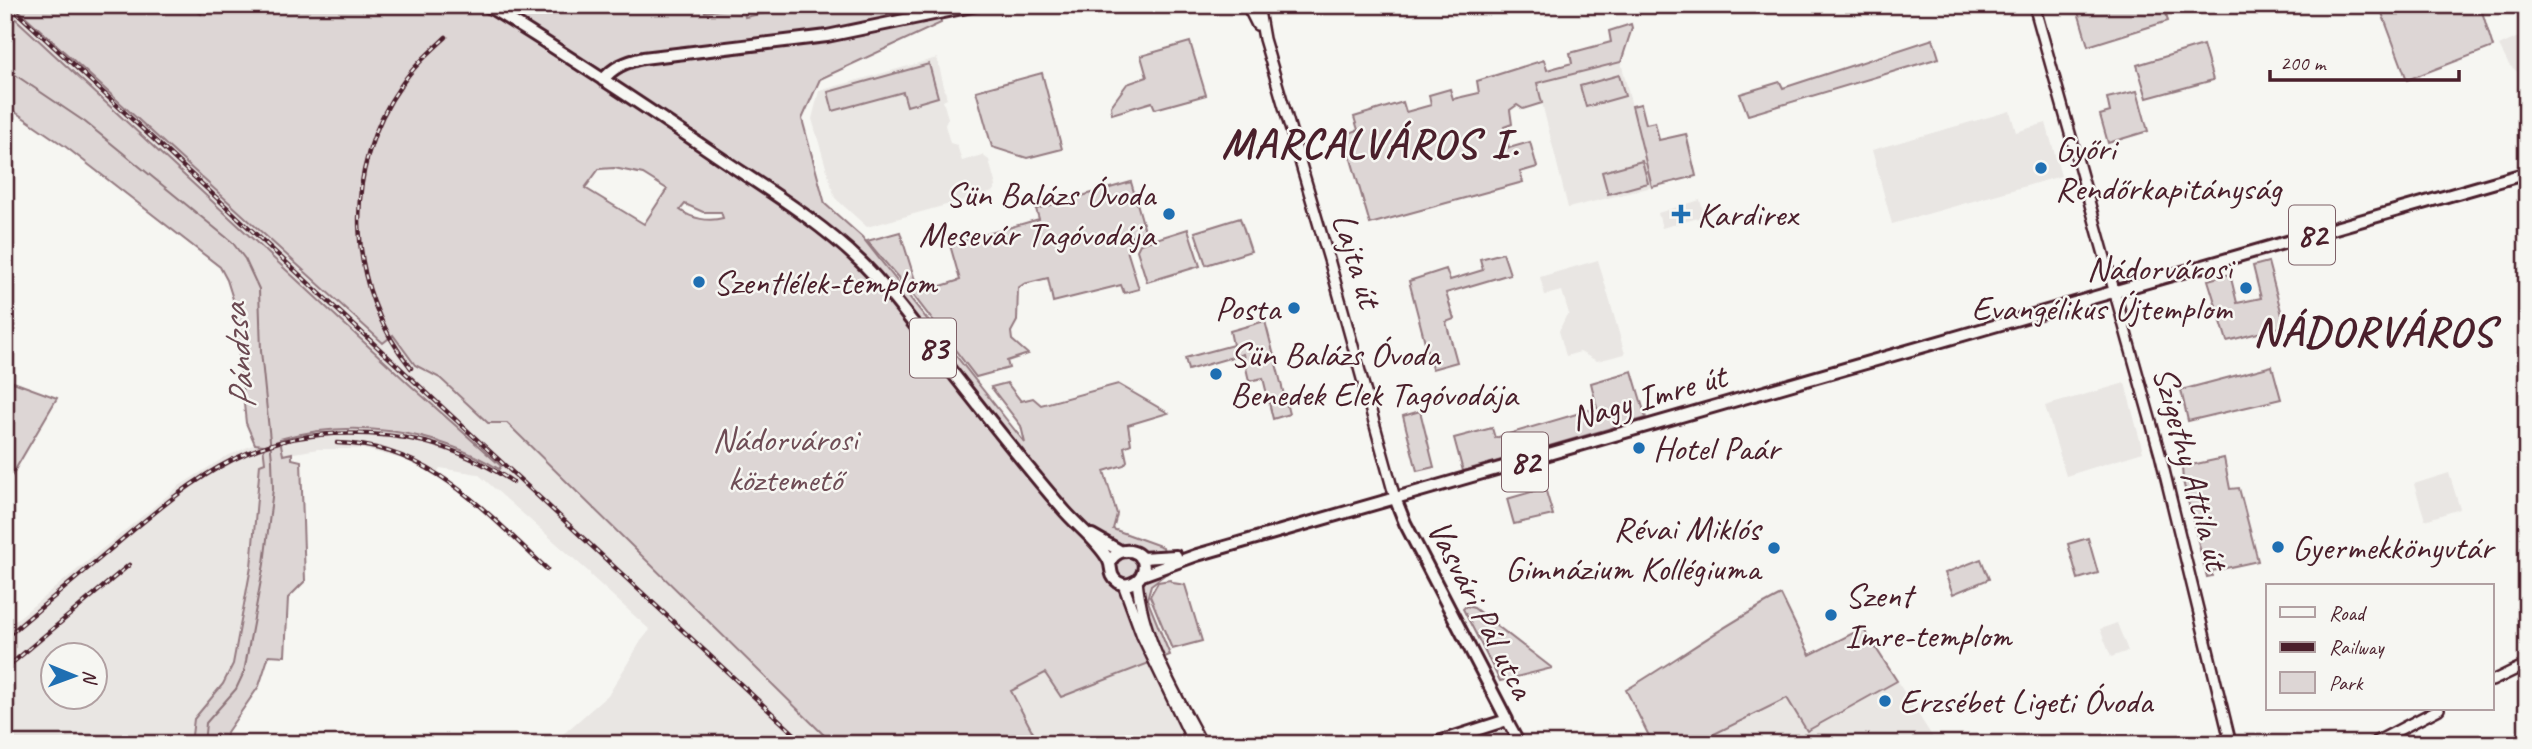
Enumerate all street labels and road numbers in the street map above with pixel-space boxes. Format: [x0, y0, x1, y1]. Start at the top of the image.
road number: 82 [2289, 205, 2335, 264]
street label: Lajta út [1321, 208, 1394, 316]
road number: 83 [910, 318, 956, 378]
street label: Nagy Imre út [1565, 352, 1734, 441]
street label: Szigethy Attila út [2142, 362, 2241, 578]
road number: 82 [1502, 432, 1548, 491]
street label: Vasvári Pál utca [1417, 512, 1546, 708]

